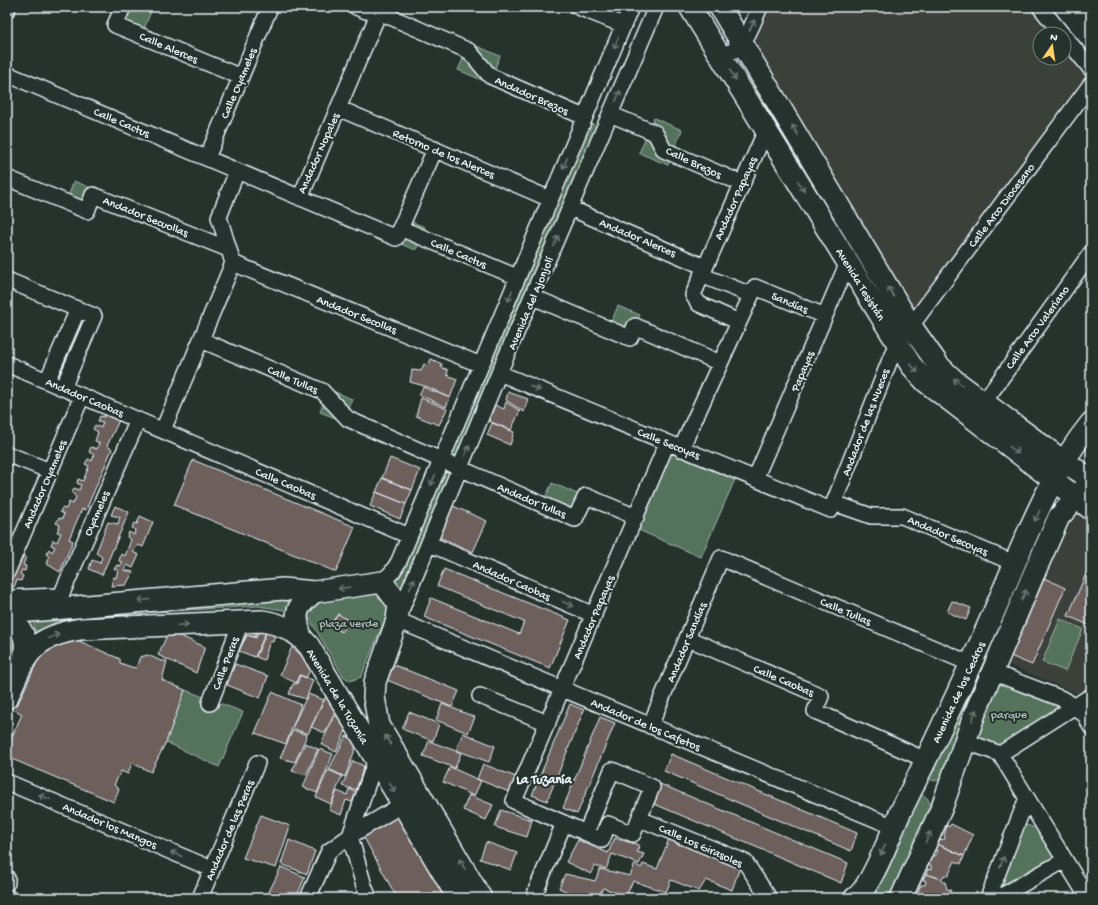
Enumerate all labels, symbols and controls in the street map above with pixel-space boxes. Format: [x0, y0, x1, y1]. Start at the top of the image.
one-way arrow [749, 19, 756, 31]
north arrow [1032, 26, 1072, 66]
street label: Calle Alerces [137, 30, 200, 68]
text: N [1049, 32, 1059, 45]
one-way arrow [611, 36, 619, 48]
street label: Calle Oyameles [219, 46, 261, 121]
one-way arrow [729, 69, 737, 80]
street label: Andador Brezos [492, 74, 571, 120]
one-way arrow [615, 90, 622, 102]
street label: Calle Cactus [91, 106, 152, 142]
street label: Andador Nopales [296, 111, 344, 196]
one-way arrow [790, 124, 798, 136]
street label: Retorno de los Alerces [390, 127, 497, 183]
street label: Calle Brezos [663, 145, 724, 183]
street label: Andador Papayas [712, 154, 762, 243]
one-way arrow [561, 156, 568, 168]
street label: Calle Arco Diocesano [966, 161, 1039, 251]
one-way arrow [797, 180, 805, 192]
street label: Andador Secuollas [100, 194, 191, 242]
street label: Andador Alerces [597, 216, 678, 261]
one-way arrow [553, 236, 560, 248]
street label: Calle Cactus [428, 237, 489, 273]
street label: Avenida Tesistán [831, 246, 887, 324]
street label: Avenida del Ajonjolí [506, 255, 558, 352]
street label: Calle Arco Valeriano [1004, 284, 1074, 373]
one-way arrow [887, 286, 895, 298]
one-way arrow [505, 289, 513, 301]
street label: Sandías [769, 290, 810, 318]
street label: Andador Secollas [314, 293, 399, 339]
street label: Papayas [789, 349, 819, 395]
one-way arrow [910, 362, 918, 373]
street label: Calle Tullas [265, 363, 320, 398]
street label: Andador de las Nueces [840, 367, 894, 478]
street label: Andador Caobas [43, 376, 126, 422]
one-way arrow [952, 378, 963, 387]
one-way arrow [529, 385, 541, 392]
street label: Calle Secoyas [635, 426, 702, 464]
street label: Andador Oyameles [21, 438, 71, 531]
one-way arrow [464, 446, 472, 458]
one-way arrow [1009, 446, 1020, 455]
street label: Calle Caobas [253, 466, 318, 504]
one-way arrow [428, 474, 436, 486]
street label: Andador Tullas [495, 481, 568, 523]
street label: Oyameles [82, 489, 114, 538]
one-way arrow [1033, 510, 1040, 522]
street label: Andador Secoyas [905, 514, 990, 560]
street label: Andador Caobas [470, 558, 553, 605]
street label: Andador Papayas [571, 573, 619, 662]
one-way arrow [409, 579, 417, 591]
one-way arrow [338, 584, 351, 592]
one-way arrow [1021, 590, 1028, 602]
one-way arrow [138, 596, 151, 603]
street label: Calle Tullas [818, 596, 873, 630]
street label: Andador Sandías [665, 600, 711, 685]
one-way arrow [562, 601, 574, 608]
park label: plaza verde [319, 618, 379, 632]
one-way arrow [176, 621, 189, 628]
one-way arrow [47, 632, 59, 639]
street label: Calle Peras [210, 635, 244, 692]
street label: Avenida de los Cedros [930, 639, 990, 746]
street label: Avenida de la Tuzanía [302, 647, 370, 748]
street label: Calle Caobas [751, 663, 816, 701]
street label: Andador de los Cafetos [588, 696, 703, 755]
one-way arrow [971, 709, 978, 722]
park label: parque [990, 709, 1028, 723]
one-way arrow [384, 734, 392, 746]
district label: La Tuzanía [516, 773, 572, 788]
street label: Andador de las Peras [203, 778, 259, 883]
one-way arrow [389, 781, 397, 793]
one-way arrow [38, 793, 50, 801]
street label: Andador los Mangos [60, 801, 159, 853]
street label: Calle Los Girasoles [656, 822, 745, 872]
one-way arrow [925, 831, 932, 843]
one-way arrow [879, 844, 886, 856]
one-way arrow [171, 850, 183, 857]
one-way arrow [999, 856, 1007, 868]
one-way arrow [457, 858, 465, 870]

